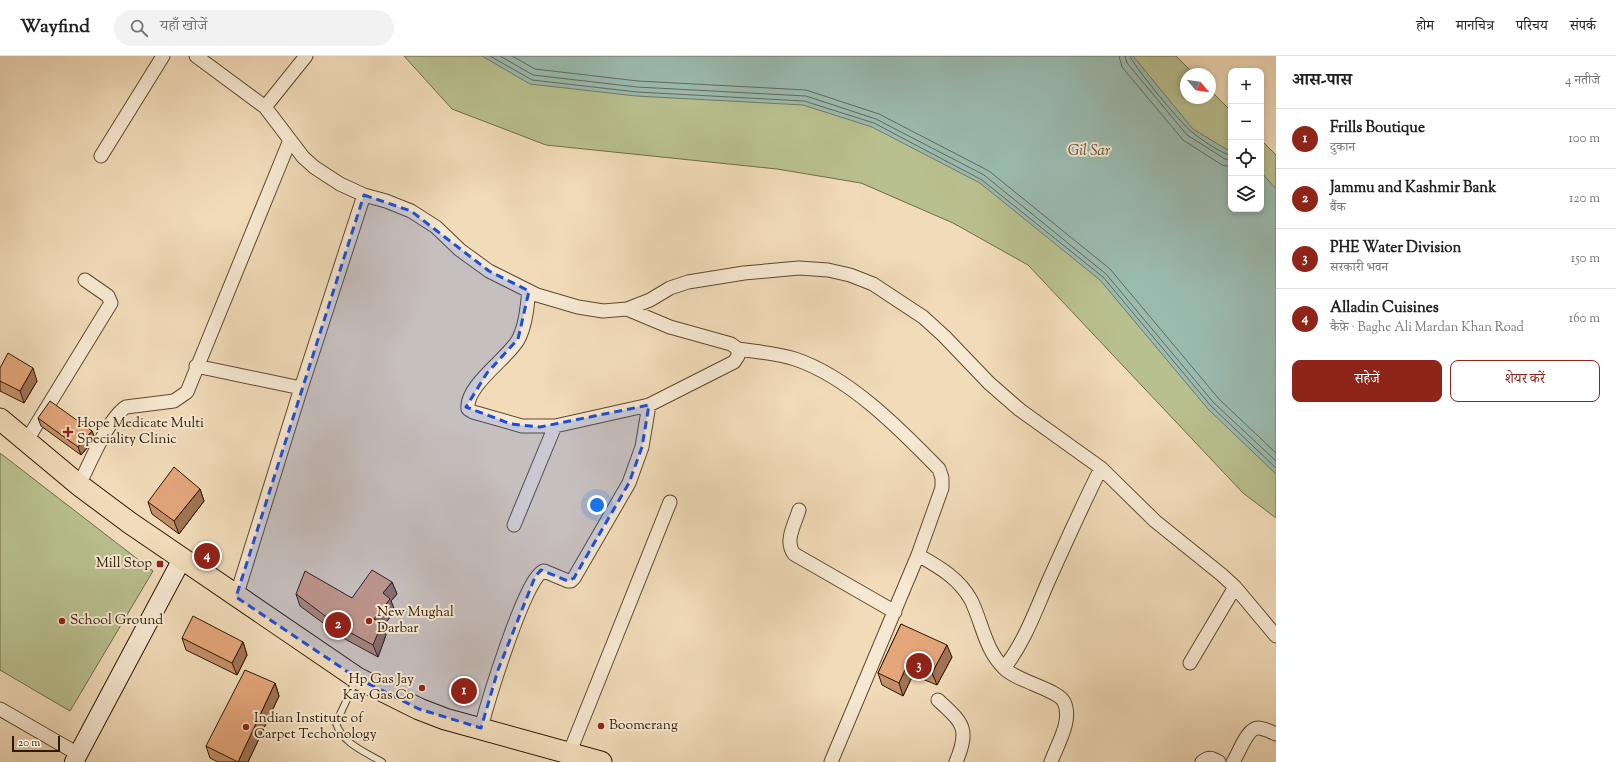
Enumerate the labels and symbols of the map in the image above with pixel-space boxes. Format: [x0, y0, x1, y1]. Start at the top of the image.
north arrow [1180, 68, 1216, 104]
water label: Gil Sar [1068, 141, 1111, 162]
place label: Hope Medicate Multi Speciality Clinic [77, 414, 204, 450]
marker: Hope Medicate Multi Speciality Clinic [62, 426, 74, 438]
your location [587, 495, 607, 515]
pin: 4 [194, 541, 220, 571]
place label: Mill Stop [96, 554, 152, 574]
marker: Mill Stop [155, 559, 165, 569]
place label: New Mughal Darbar [377, 603, 454, 639]
pin: 2 [325, 610, 351, 640]
place label: School Ground [70, 611, 163, 631]
marker: School Ground [57, 616, 67, 626]
marker: New Mughal Darbar [364, 616, 374, 626]
pin: 3 [906, 651, 932, 681]
place label: Hp Gas Jay Kay Gas Co [343, 670, 414, 706]
pin: 1 [451, 676, 477, 706]
marker: Hp Gas Jay Kay Gas Co [417, 683, 427, 693]
place label: Indian Institute of Carpet Techonology [254, 709, 377, 745]
place label: Boomerang [609, 716, 678, 736]
marker: Boomerang [596, 721, 606, 731]
marker: Indian Institute of Carpet Techonology [241, 722, 251, 732]
scale bar [12, 734, 60, 753]

